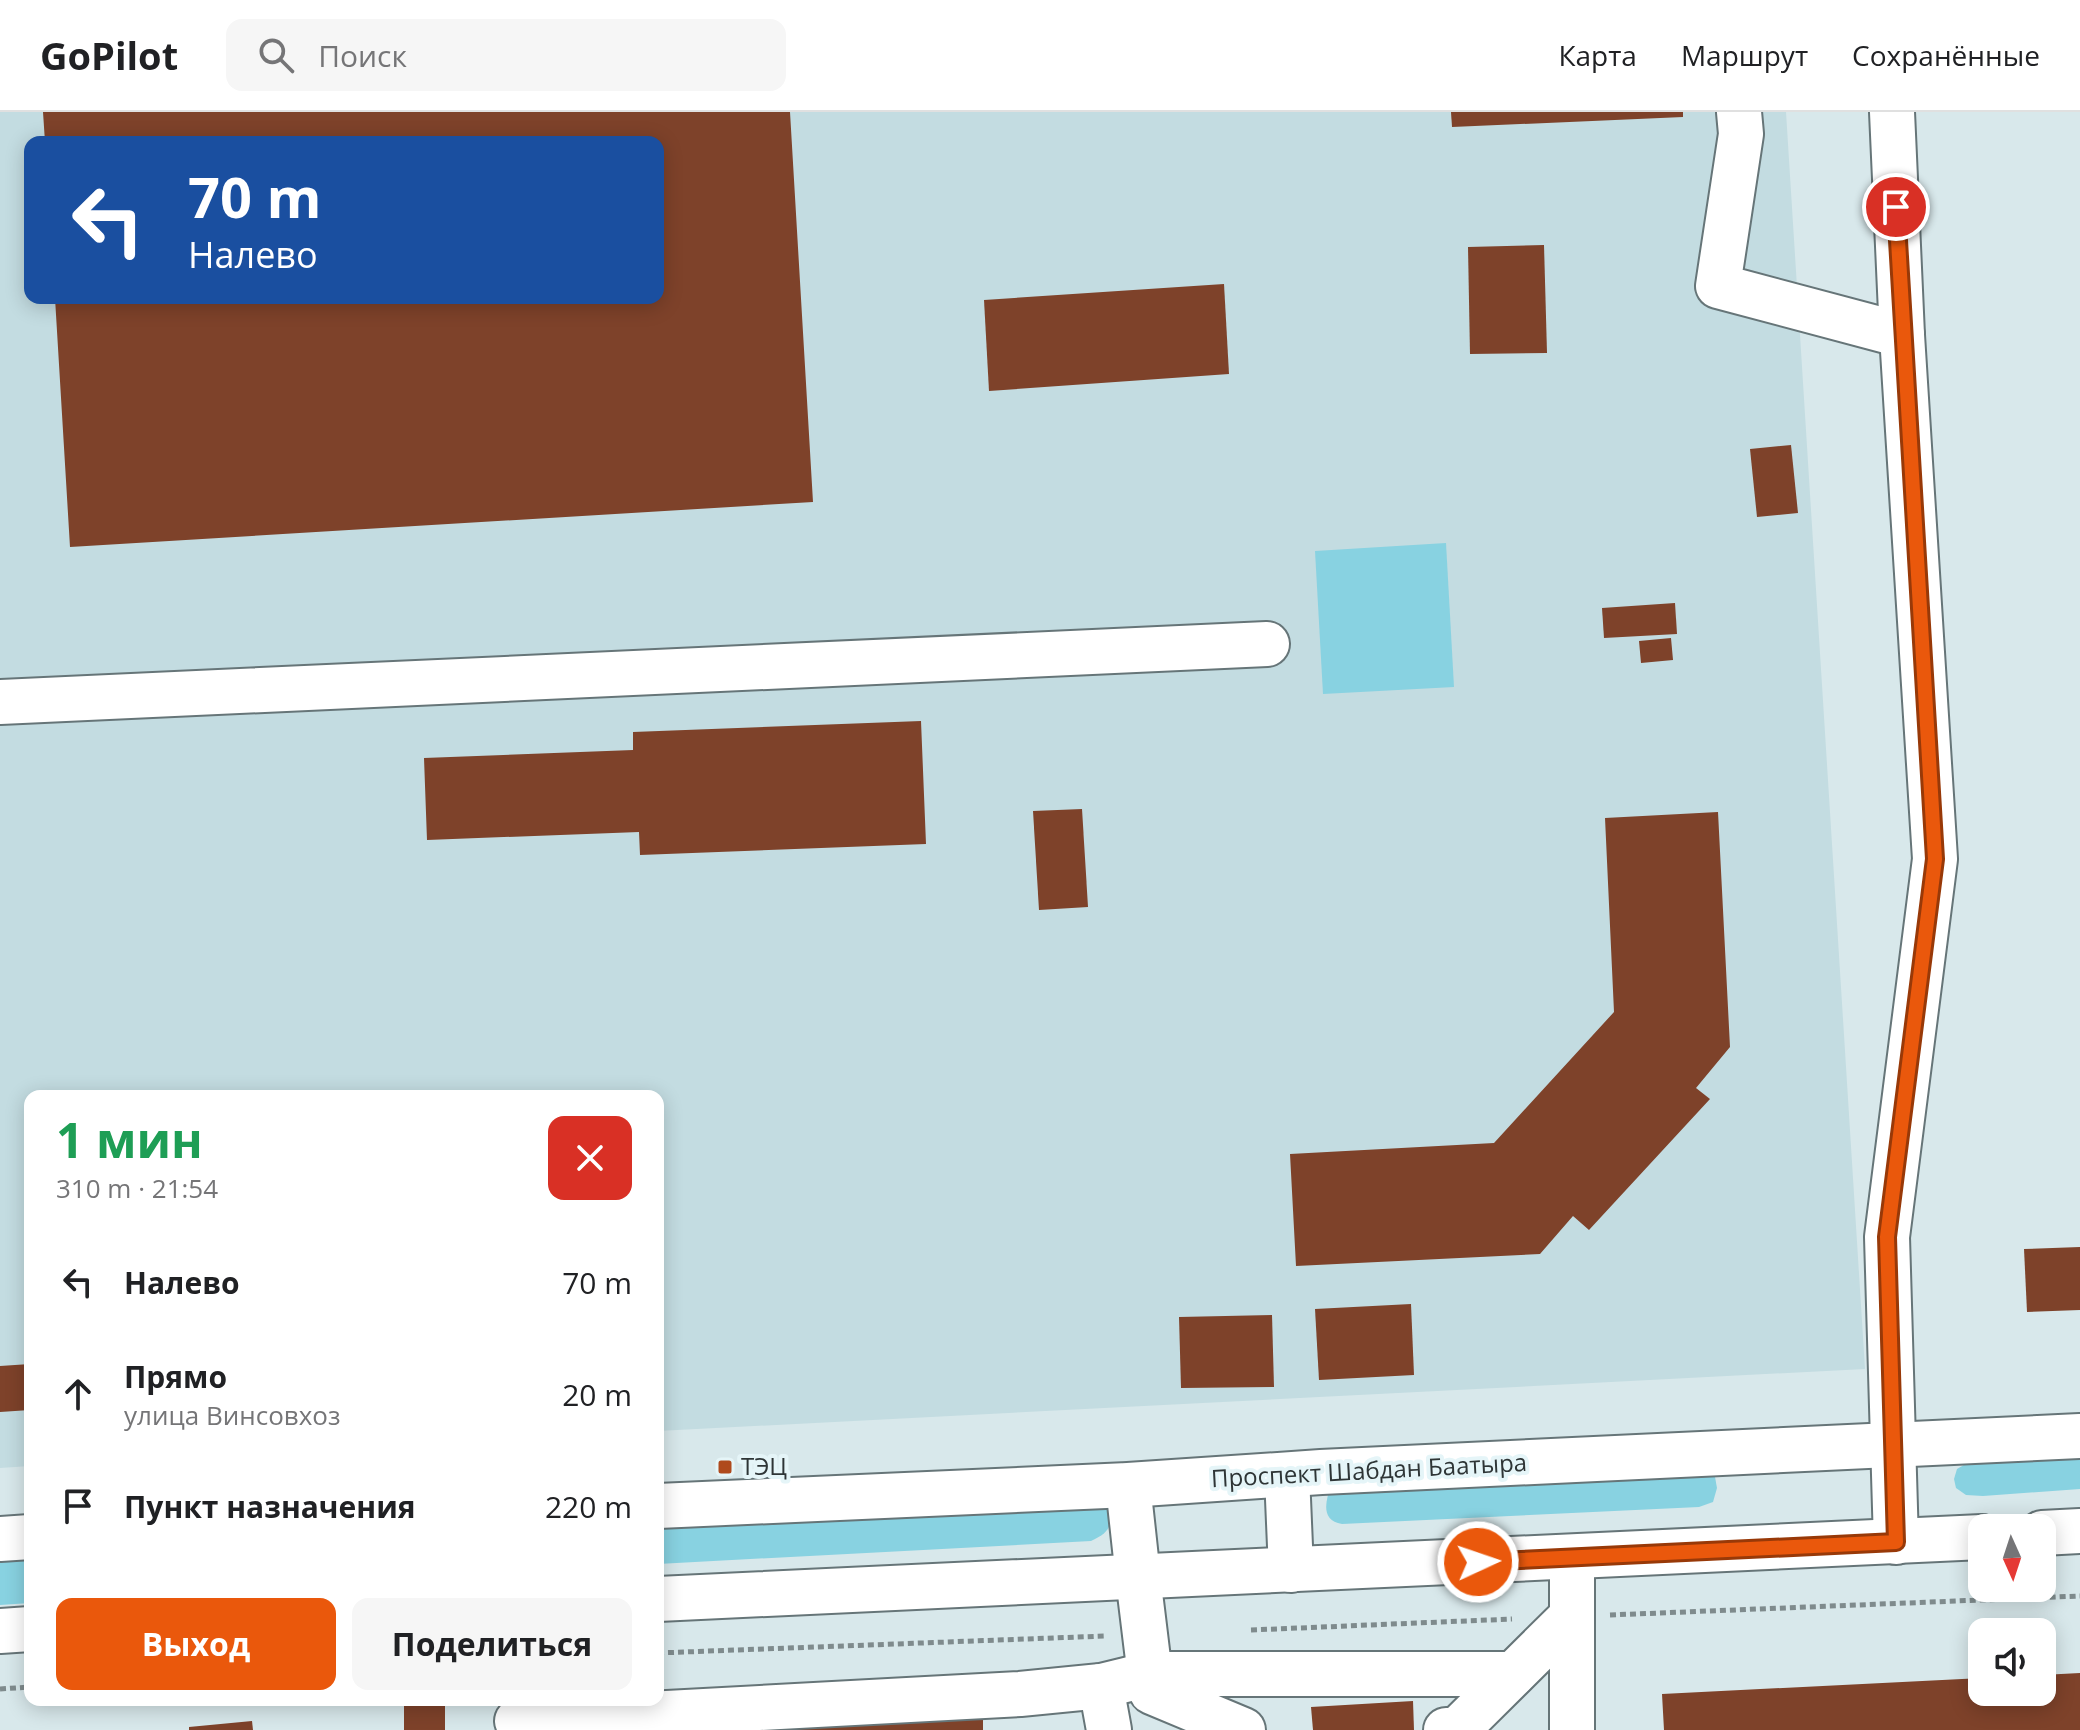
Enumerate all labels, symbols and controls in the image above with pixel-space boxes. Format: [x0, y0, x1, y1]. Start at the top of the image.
search box [226, 19, 786, 91]
text: GoPilot [40, 29, 178, 81]
icon: search [254, 33, 298, 77]
text: Поиск [318, 35, 407, 76]
text: Карта [1558, 36, 1637, 74]
text: Маршрут [1681, 36, 1808, 74]
text: Сохранённые [1852, 36, 2040, 74]
text: 70 m [188, 158, 322, 234]
icon: left [56, 168, 160, 272]
pin [1862, 173, 1930, 241]
icon: arrive [1874, 185, 1918, 229]
text: Налево [188, 230, 318, 279]
text: 1 мин [56, 1107, 203, 1172]
button: close [548, 1116, 632, 1200]
text: 310 m · 21:54 [56, 1170, 218, 1206]
icon: left [56, 1260, 100, 1304]
text: Налево [124, 1262, 240, 1303]
text: 70 m [562, 1262, 632, 1303]
text: Прямо [124, 1356, 227, 1397]
icon: ahead [56, 1372, 100, 1416]
text: 20 m [562, 1374, 632, 1415]
text: улица Винсовхоз [124, 1397, 341, 1433]
street label: Проспект Шабдан Баатыра [1210, 1445, 1528, 1494]
place label: ТЭЦ [741, 1449, 787, 1482]
marker: ТЭЦ [716, 1458, 734, 1476]
icon: arrive [56, 1484, 100, 1528]
text: Пункт назначения [124, 1486, 416, 1527]
text: 220 m [545, 1486, 632, 1527]
north arrow [1968, 1514, 2056, 1602]
map controls [1968, 1514, 2056, 1706]
position arrow [1436, 1520, 1520, 1604]
button: Выход [56, 1598, 336, 1690]
button: Поделиться [352, 1598, 632, 1690]
button: sound [1968, 1618, 2056, 1706]

